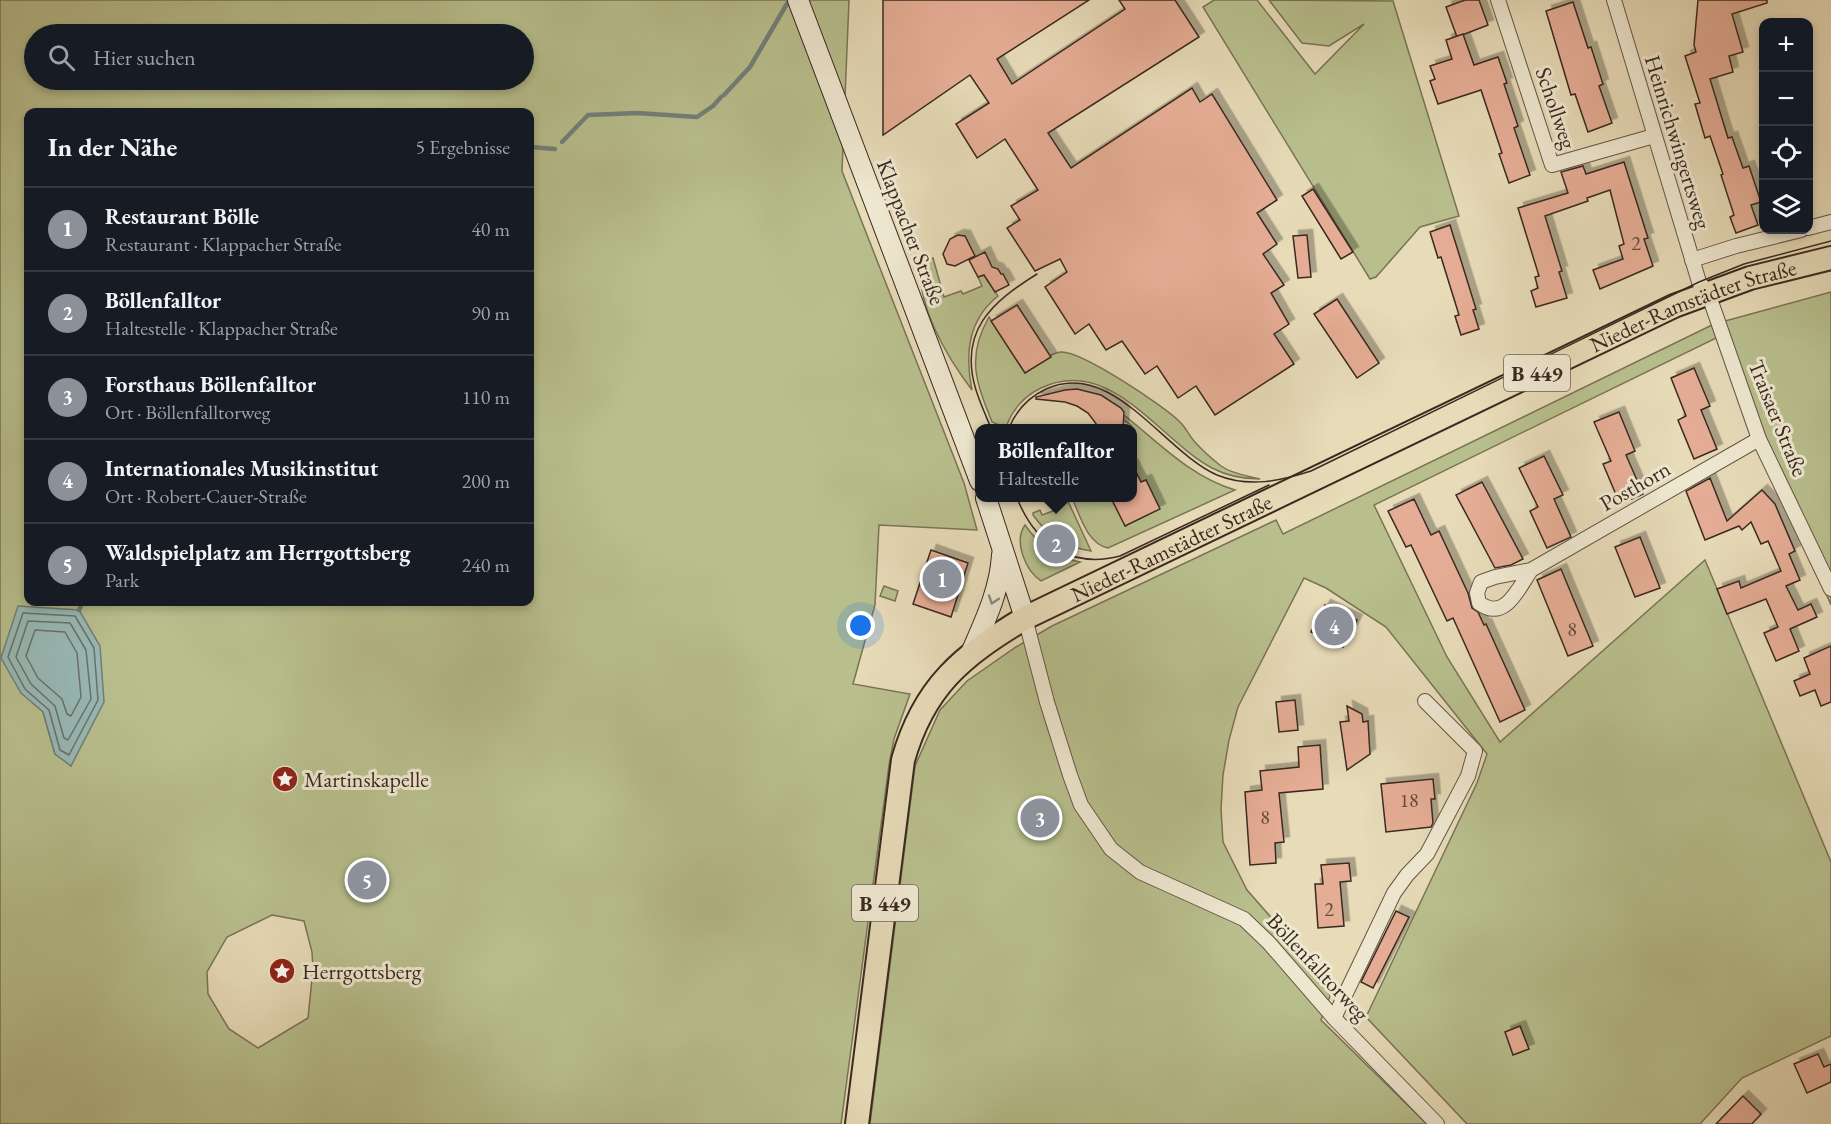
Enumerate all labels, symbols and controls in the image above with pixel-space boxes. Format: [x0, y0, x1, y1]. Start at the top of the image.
map controls [1759, 18, 1813, 234]
button: + [1759, 18, 1813, 72]
search box [24, 24, 534, 90]
icon: search [45, 41, 78, 74]
text: Hier suchen [93, 43, 196, 72]
street label: Heinrichwingertsweg [1638, 52, 1718, 233]
street label: Schollweg [1529, 63, 1584, 153]
button: − [1759, 72, 1813, 126]
button: locate [1759, 126, 1813, 180]
text: In der Nähe [48, 130, 177, 164]
text: 5 Ergebnisse [415, 134, 510, 160]
street label: Klappacher Straße [870, 155, 952, 309]
button: layers [1759, 180, 1813, 234]
text: Restaurant Bölle [105, 202, 259, 231]
text: 1 [62, 216, 73, 242]
text: 40 m [471, 216, 510, 242]
house number: 2 [1631, 230, 1641, 256]
text: Restaurant · Klappacher Straße [105, 231, 342, 257]
street label: Nieder-Ramstädter Straße [1585, 253, 1800, 359]
text: Böllenfalltor [105, 286, 221, 315]
text: 2 [62, 300, 73, 326]
text: 90 m [471, 300, 510, 326]
text: Haltestelle · Klappacher Straße [105, 315, 338, 341]
road number: B 449 [1504, 355, 1570, 391]
street label: Traisaer Straße [1741, 355, 1815, 481]
text: Forsthaus Böllenfalltor [105, 370, 316, 399]
text: 3 [62, 384, 73, 410]
text: 110 m [462, 384, 510, 410]
text: Ort · Böllenfalltorweg [105, 399, 271, 425]
popup [975, 424, 1137, 502]
text: Böllenfalltor [998, 436, 1114, 465]
text: Internationales Musikinstitut [105, 454, 378, 483]
street label: Posthorn [1594, 454, 1676, 518]
text: Haltestelle [998, 465, 1079, 491]
text: 4 [62, 468, 73, 494]
text: 200 m [462, 468, 510, 494]
text: Ort · Robert-Cauer-Straße [105, 483, 307, 509]
street label: Nieder-Ramstädter Straße [1066, 487, 1277, 609]
pin: 2 [1036, 522, 1076, 566]
text: Waldspielplatz am Herrgottsberg [105, 538, 410, 567]
text: 5 [62, 552, 73, 578]
text: 240 m [462, 552, 510, 578]
pin: 1 [922, 556, 962, 602]
text: Park [105, 567, 139, 593]
one-way arrow [987, 594, 1000, 605]
pin: 4 [1314, 604, 1354, 648]
your location [846, 611, 875, 640]
house number: 8 [1567, 616, 1577, 642]
place icon: Martinskapelle [270, 764, 300, 794]
place label: Martinskapelle [304, 765, 429, 794]
house number: 18 [1399, 787, 1419, 813]
pin: 3 [1020, 796, 1060, 840]
house number: 8 [1260, 804, 1270, 830]
pin: 5 [348, 858, 386, 902]
road number: B 449 [852, 885, 918, 921]
house number: 2 [1324, 896, 1334, 922]
street label: Böllenfalltorweg [1260, 907, 1376, 1028]
place icon: Herrgottsberg [267, 956, 297, 986]
place label: Herrgottsberg [302, 957, 422, 986]

